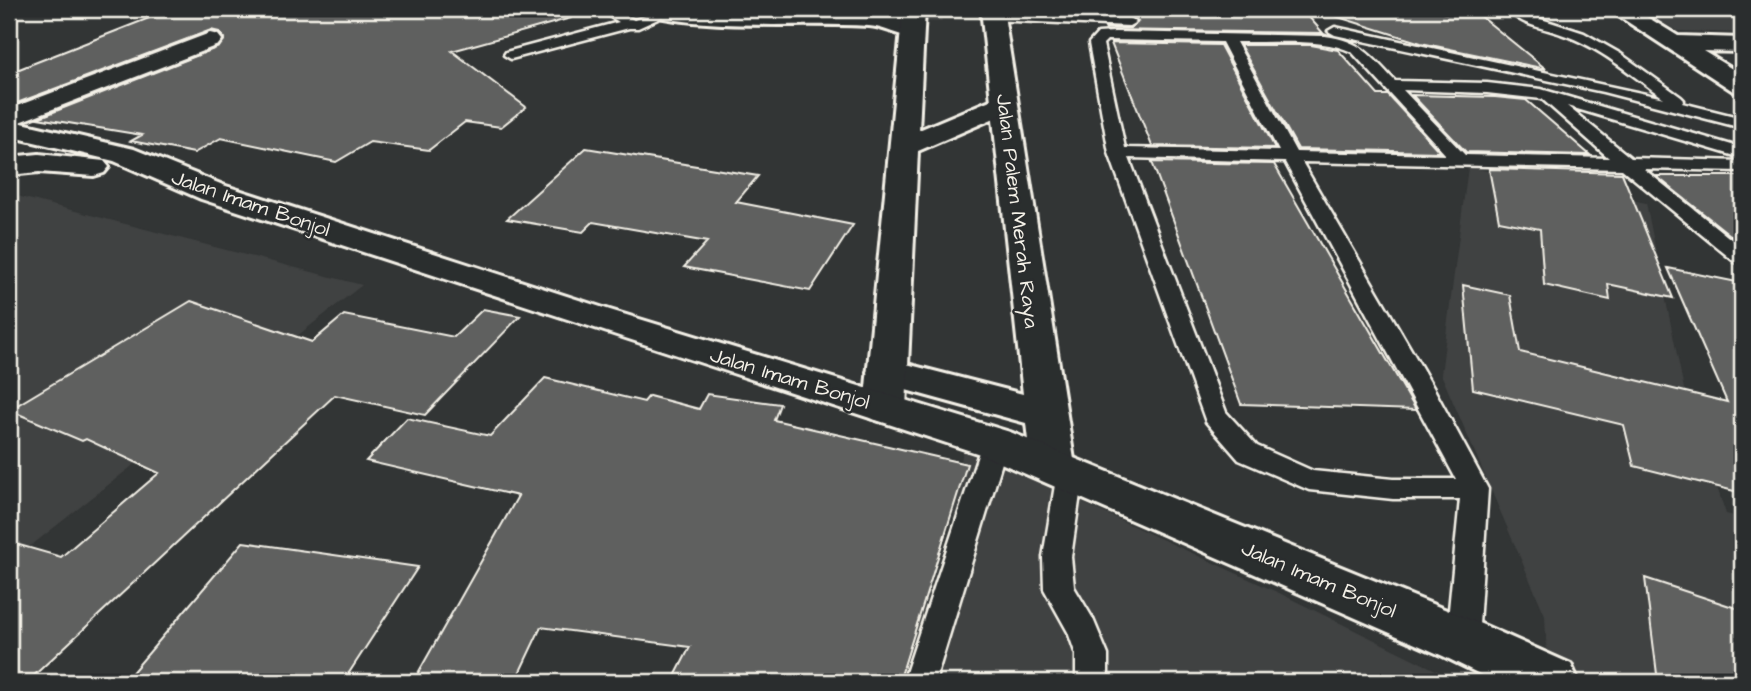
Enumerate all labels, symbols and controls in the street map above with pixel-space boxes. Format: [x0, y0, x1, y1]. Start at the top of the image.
street label: Jalan Palem Merah Raya [987, 92, 1046, 330]
street label: Jalan Imam Bonjol [168, 163, 334, 244]
street label: Jalan Imam Bonjol [706, 340, 873, 417]
street label: Jalan Imam Bonjol [1237, 534, 1401, 625]

